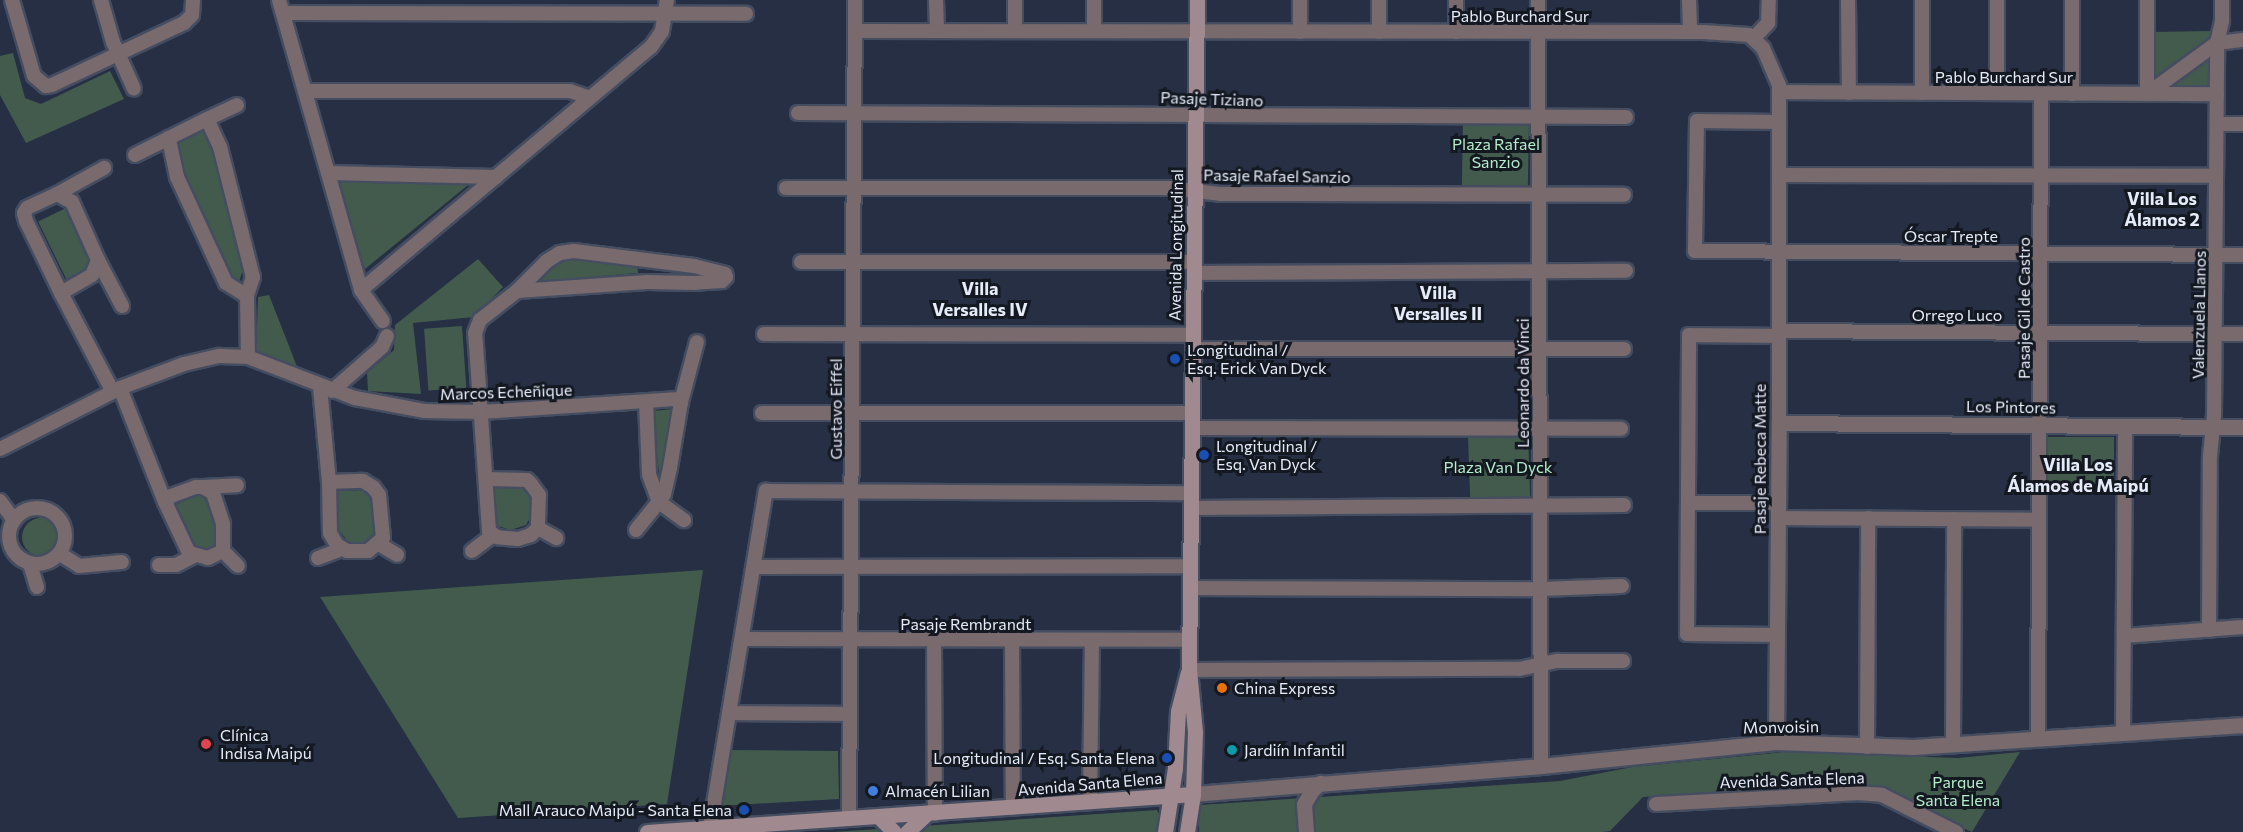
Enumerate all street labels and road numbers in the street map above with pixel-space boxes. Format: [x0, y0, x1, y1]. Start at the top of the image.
street label: Pablo Burchard Sur [1451, 6, 1589, 26]
street label: Pablo Burchard Sur [1935, 67, 2073, 87]
street label: Pasaje Tiziano [1160, 88, 1264, 110]
street label: Pasaje Rafael Sanzio [1203, 165, 1351, 187]
street label: Avenida Longitudinal [1165, 169, 1187, 321]
street label: Óscar Trepte [1904, 226, 1998, 246]
street label: Pasaje Gil de Castro [2014, 237, 2034, 379]
street label: Valenzuela Llanos [2188, 251, 2210, 379]
street label: Orrego Luco [1912, 305, 2002, 325]
street label: Leonardo da Vinci [1513, 318, 1533, 448]
street label: Gustavo Eiffel [826, 358, 846, 460]
street label: Marcos Echeñique [440, 380, 572, 404]
street label: Pasaje Rebeca Matte [1750, 384, 1770, 534]
street label: Los Pintores [1966, 397, 2056, 417]
street label: Pasaje Rembrandt [900, 614, 1032, 634]
street label: Monvoisin [1743, 717, 1819, 737]
street label: Avenida Santa Elena [1017, 768, 1163, 800]
street label: Avenida Santa Elena [1719, 768, 1865, 792]

